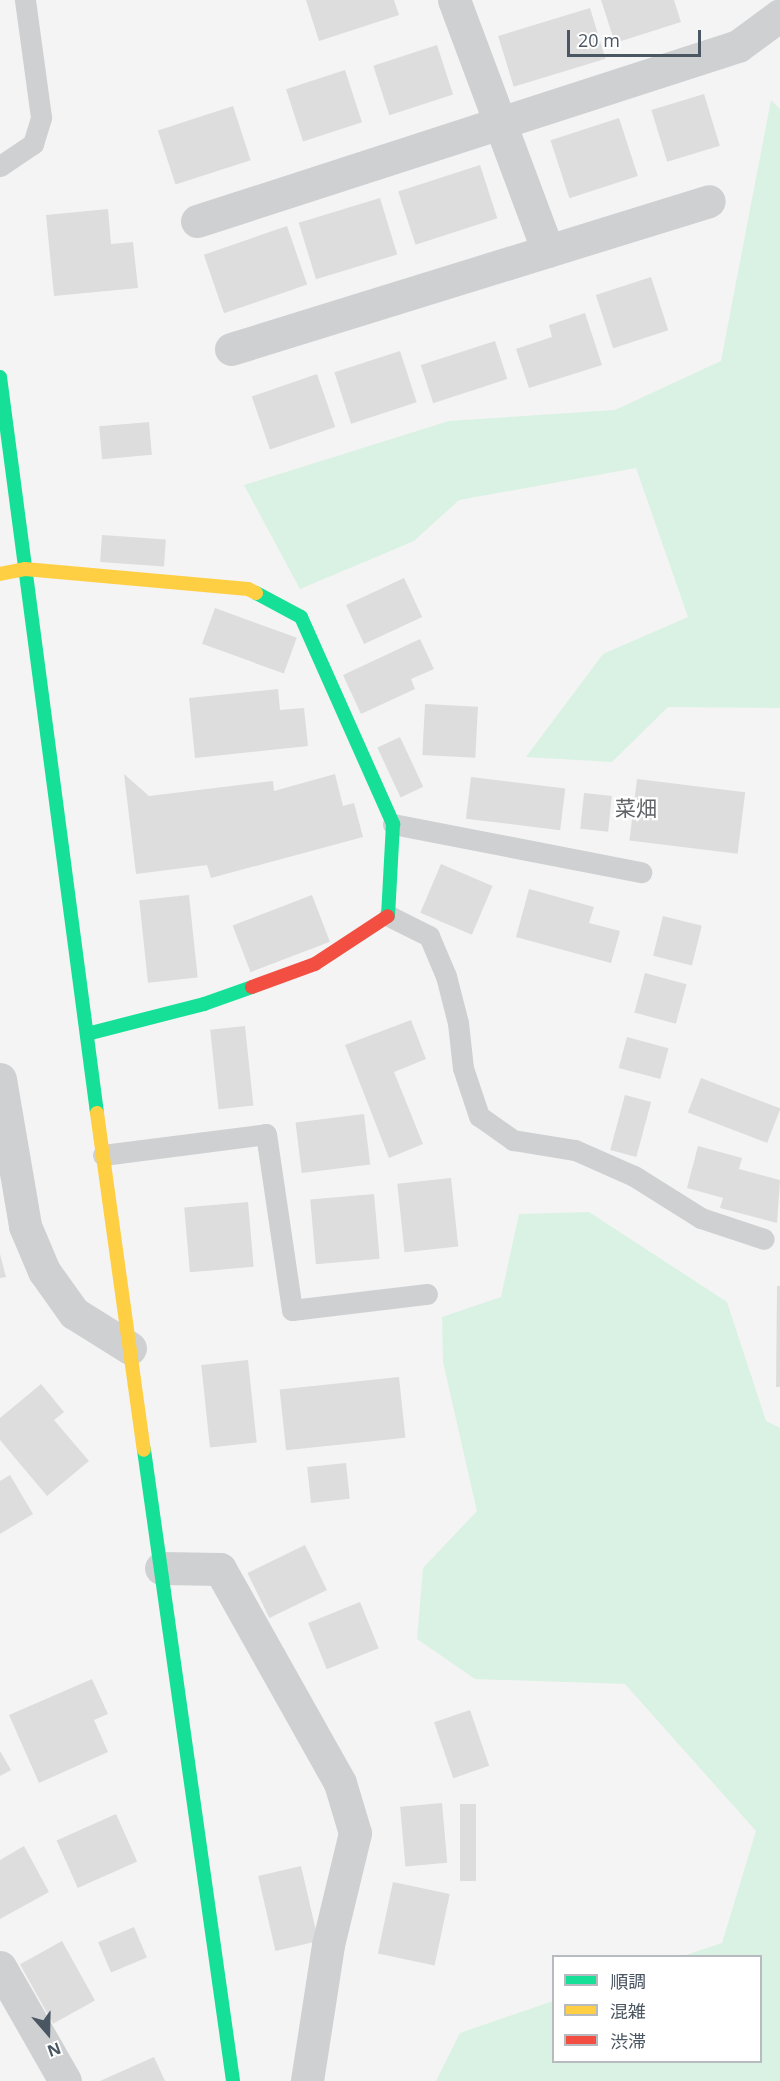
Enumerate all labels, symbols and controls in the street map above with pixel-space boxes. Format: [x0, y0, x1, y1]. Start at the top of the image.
scale bar [570, 18, 704, 56]
text: 20 m [578, 28, 620, 52]
district label: 菜畑 [615, 795, 657, 821]
legend [552, 1955, 762, 2063]
text: 順調 [610, 1969, 646, 1993]
text: 混雑 [610, 1999, 646, 2023]
north arrow [18, 2003, 78, 2063]
text: 渋滞 [610, 2029, 646, 2053]
text: N [44, 2037, 64, 2062]

